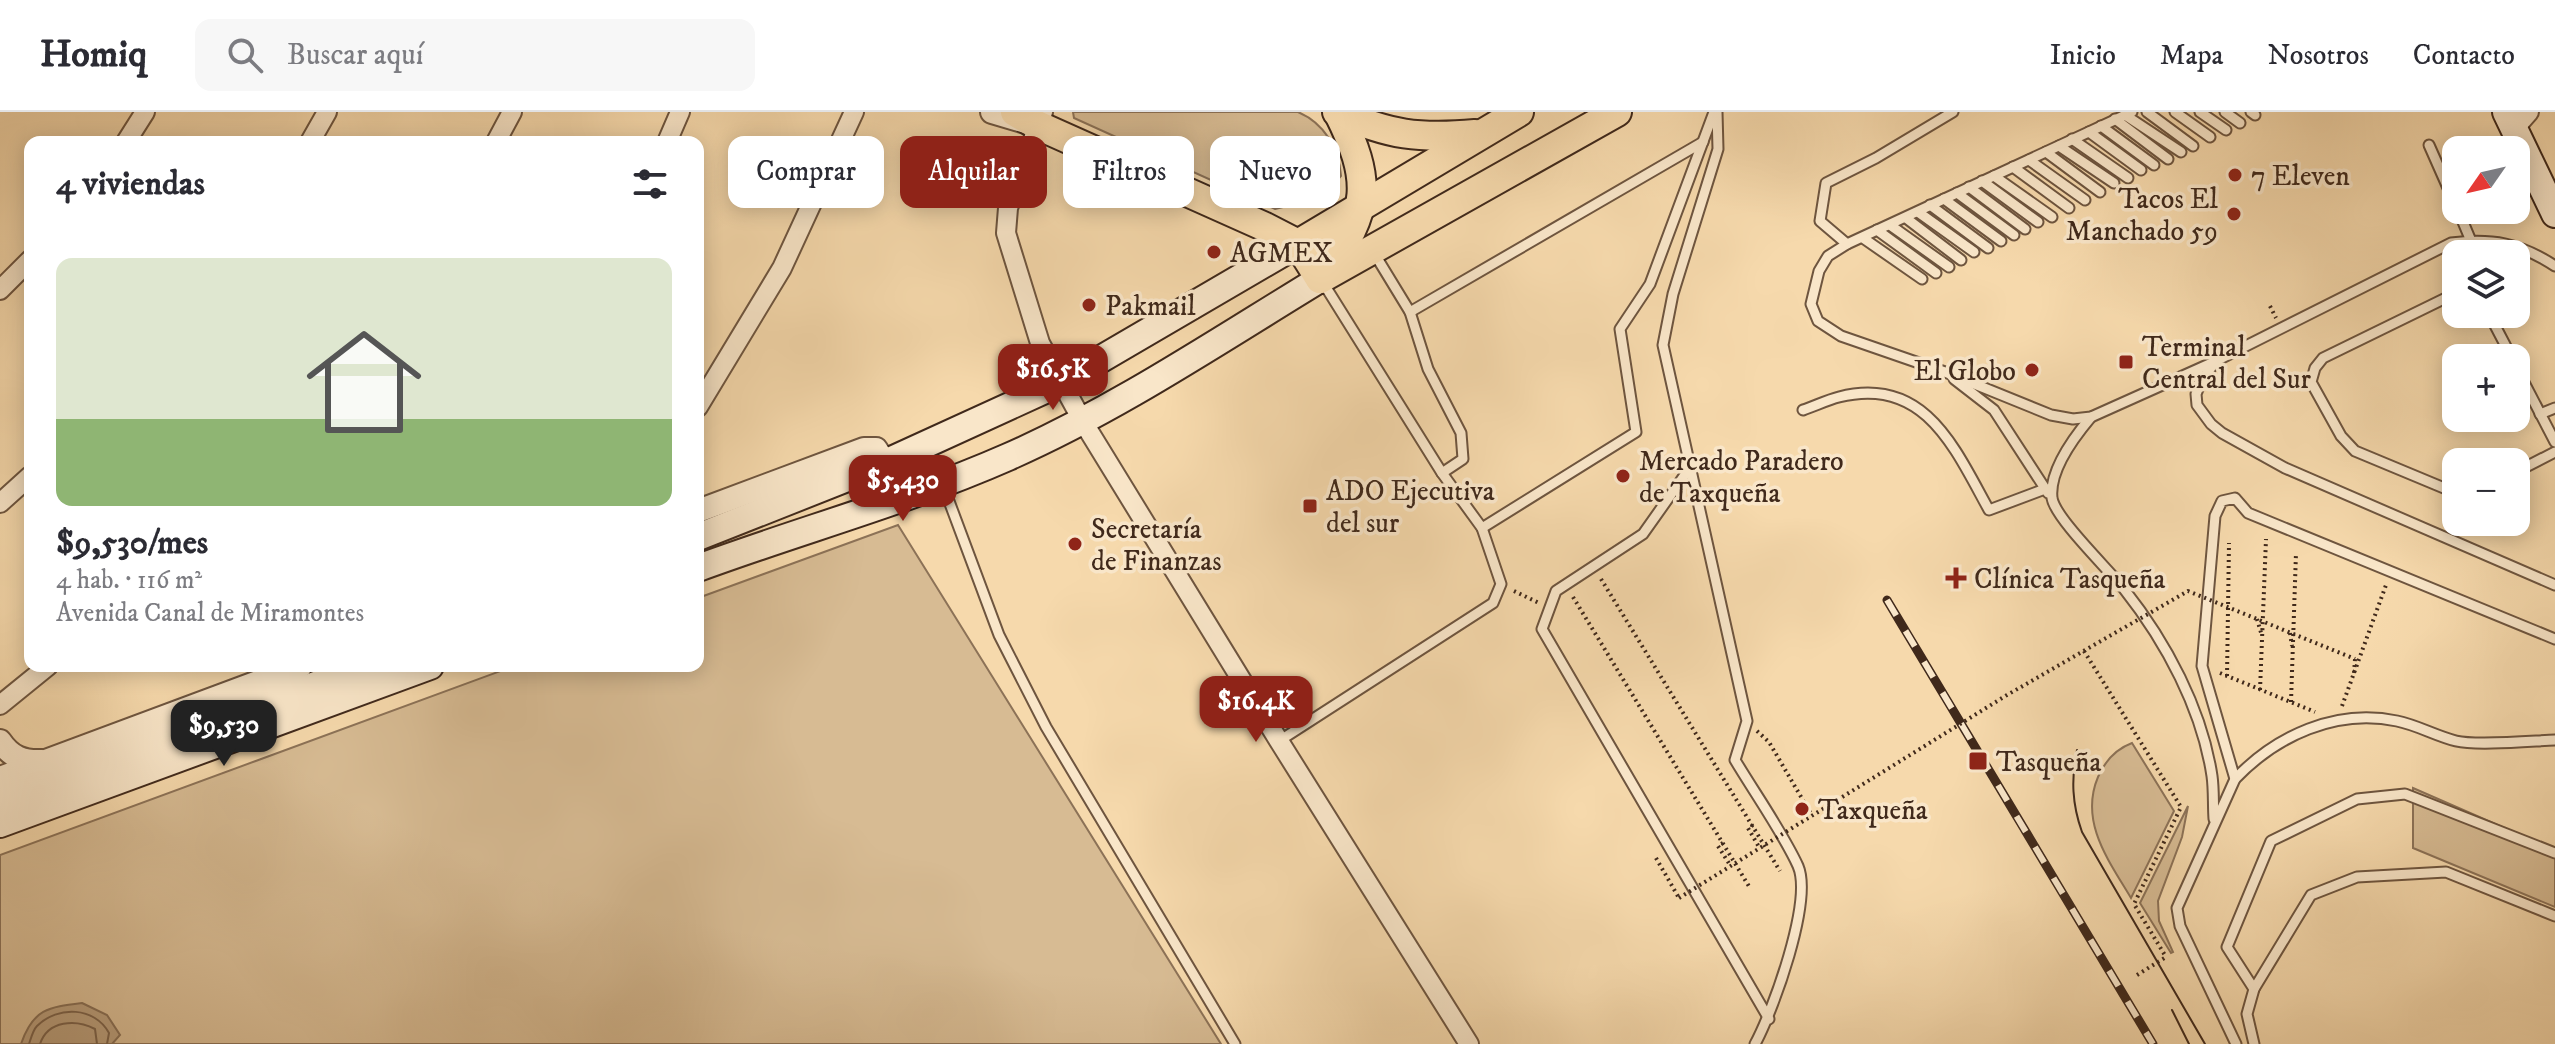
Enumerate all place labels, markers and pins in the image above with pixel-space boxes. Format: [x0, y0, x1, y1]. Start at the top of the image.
place label: 7 Eleven [2251, 159, 2350, 194]
marker: 7 Eleven [2226, 166, 2244, 184]
place label: Tacos El Manchado 59 [2066, 182, 2219, 249]
marker: Tacos El Manchado 59 [2225, 205, 2243, 223]
place label: AGMEX [1230, 236, 1333, 271]
marker: AGMEX [1205, 243, 1223, 261]
place label: Pakmail [1105, 289, 1196, 324]
marker: Pakmail [1080, 296, 1098, 314]
place label: Terminal Central del Sur [2142, 330, 2312, 397]
pin: $16.5K [988, 344, 1118, 412]
marker: Terminal Central del Sur [2117, 353, 2135, 371]
place label: El Globo [1914, 354, 2016, 389]
marker: El Globo [2023, 361, 2041, 379]
place label: Mercado Paradero de Taxqueña [1639, 444, 1844, 511]
pin: $5,430 [838, 455, 968, 523]
marker: Mercado Paradero de Taxqueña [1614, 467, 1632, 485]
place label: ADO Ejecutiva del sur [1326, 474, 1495, 541]
marker: ADO Ejecutiva del sur [1301, 497, 1319, 515]
place label: Secretaría de Finanzas [1091, 512, 1221, 579]
marker: Secretaría de Finanzas [1066, 535, 1084, 553]
place label: Clínica Tasqueña [1974, 562, 2166, 597]
marker: Clínica Tasqueña [1945, 567, 1967, 589]
pin: $16.4K [1191, 676, 1321, 744]
pin: $9,530 [159, 700, 289, 768]
place label: Tasqueña [1996, 745, 2102, 780]
marker: Tasqueña [1967, 750, 1989, 772]
place label: Taxqueña [1818, 793, 1928, 828]
marker: Taxqueña [1793, 800, 1811, 818]

